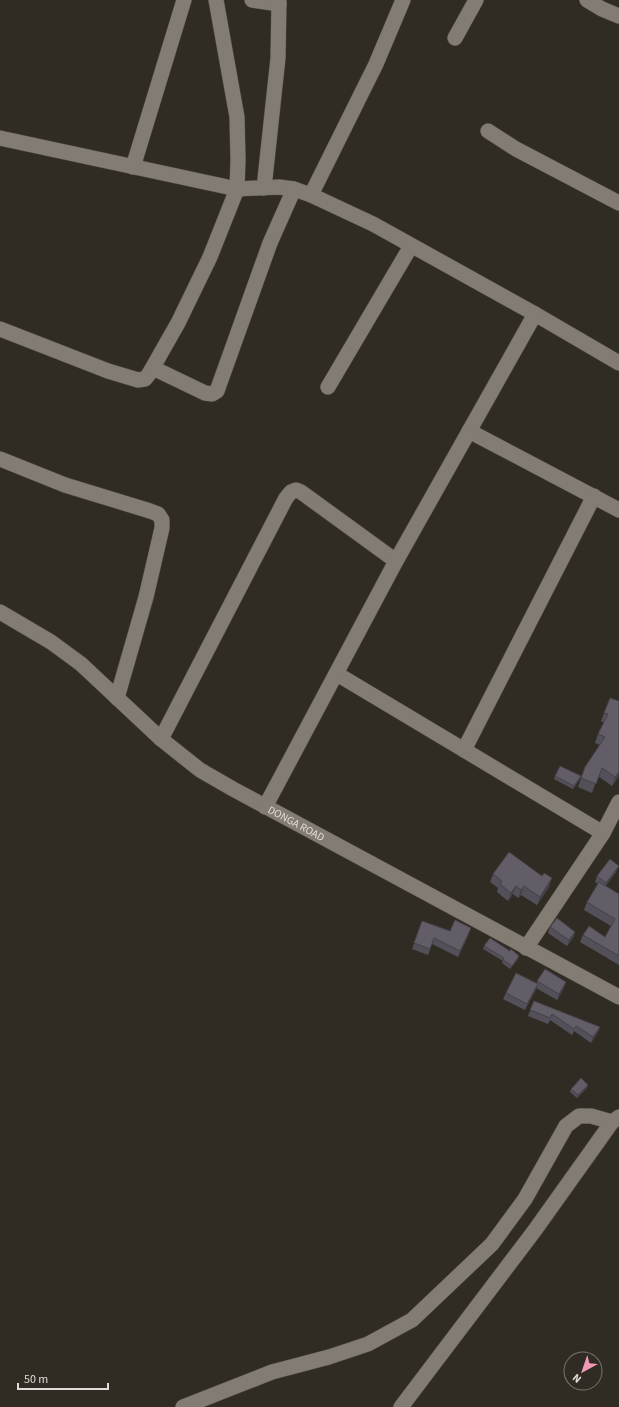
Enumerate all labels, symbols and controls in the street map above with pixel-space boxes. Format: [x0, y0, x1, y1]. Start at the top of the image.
street label: DONGA ROAD [265, 802, 327, 845]
north arrow [563, 1351, 603, 1391]
scale bar [18, 1365, 108, 1391]
text: N [569, 1370, 585, 1386]
text: 50 m [24, 1371, 48, 1388]

